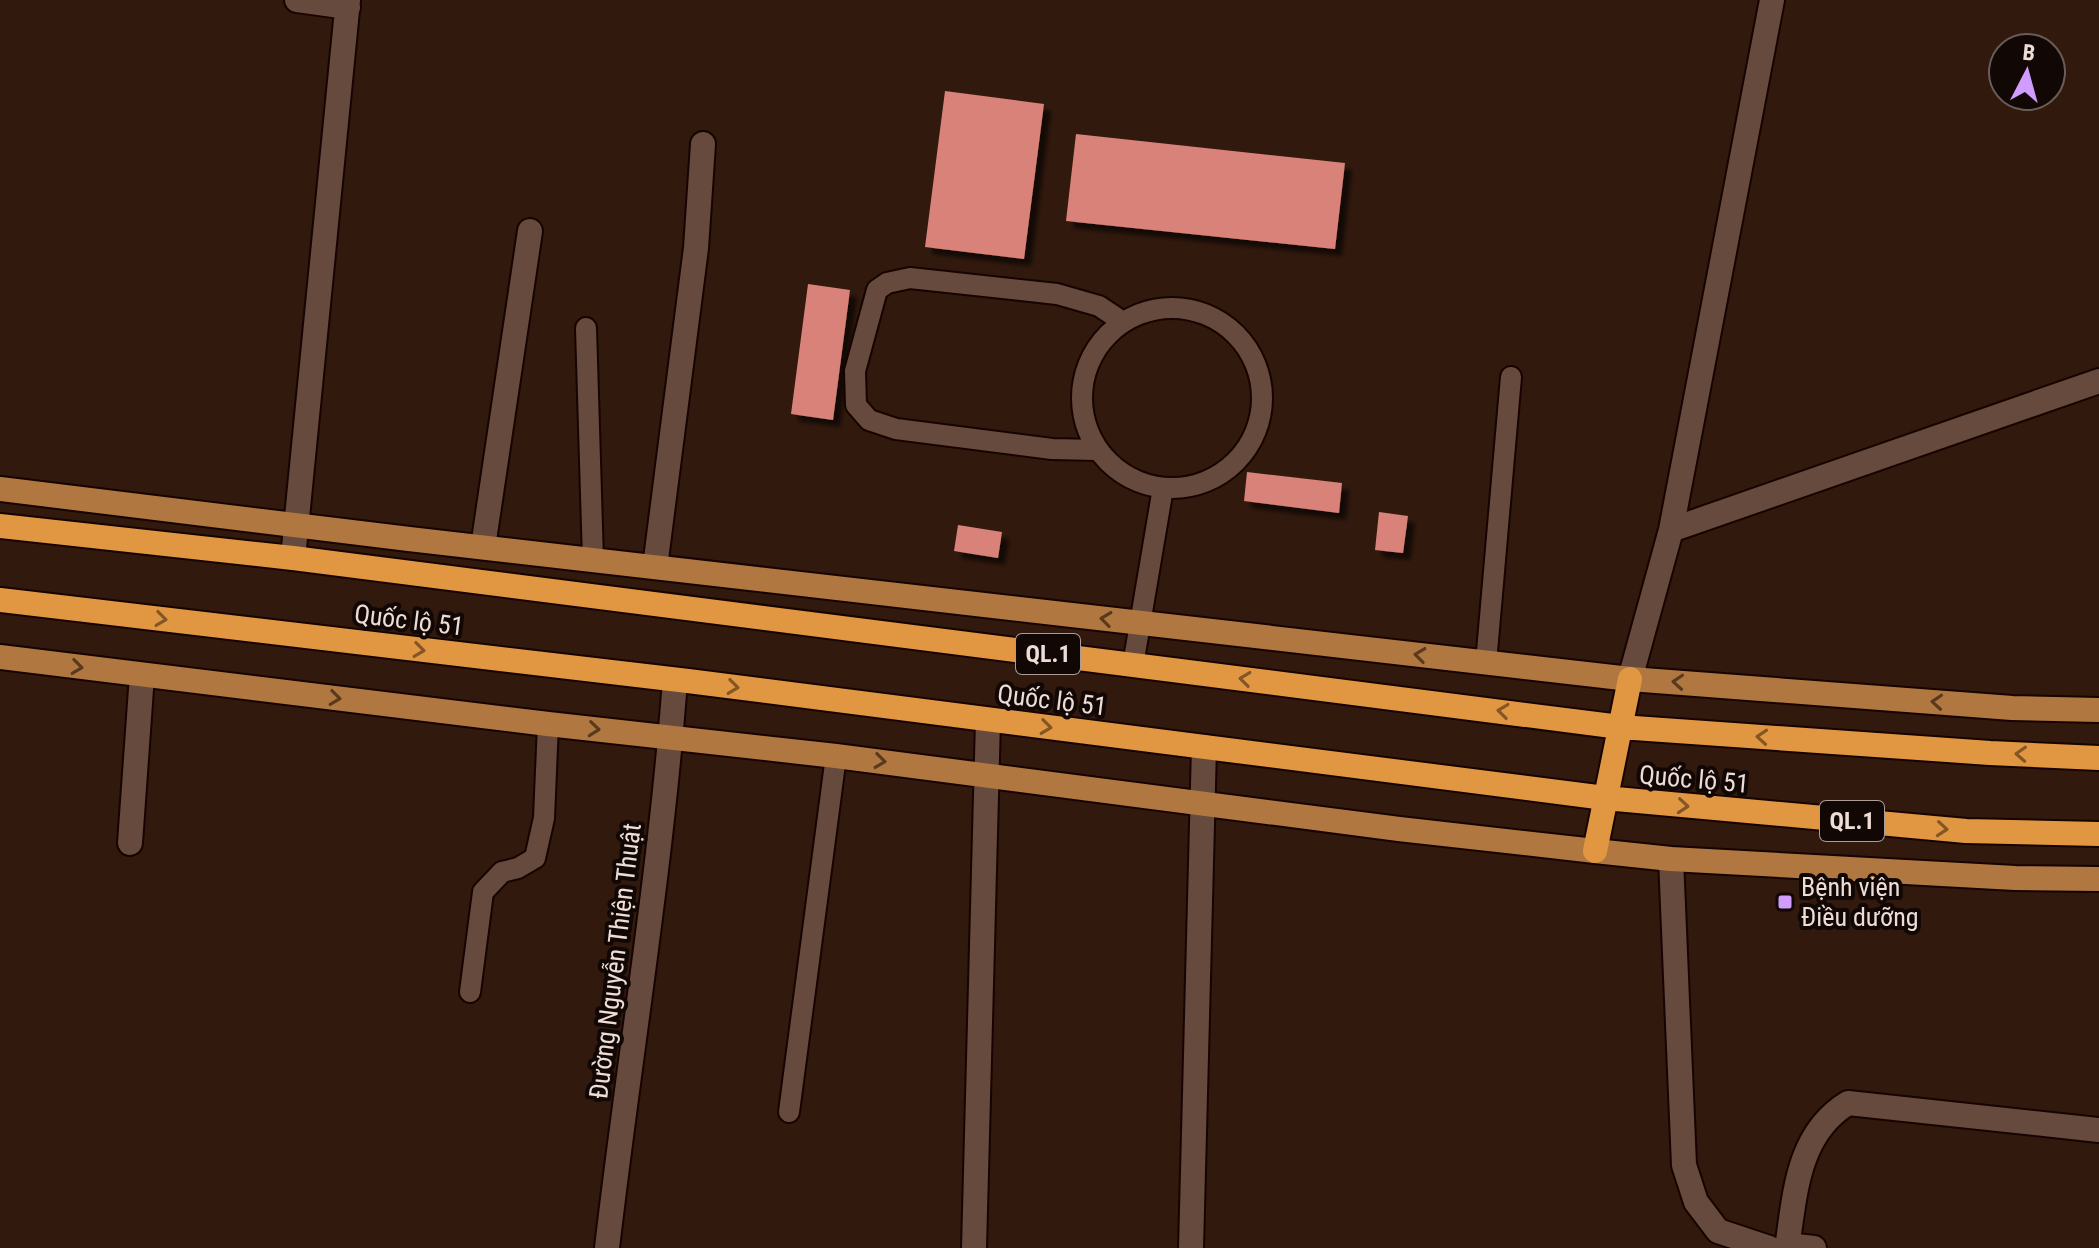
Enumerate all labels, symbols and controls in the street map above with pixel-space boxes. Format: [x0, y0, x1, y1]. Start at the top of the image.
north arrow [1987, 32, 2067, 112]
text: B [2022, 40, 2036, 66]
street label: Quốc lộ 51 [353, 598, 465, 642]
one-way arrow [154, 610, 168, 627]
one-way arrow [1099, 610, 1112, 627]
road number: QL.1 [1016, 634, 1080, 674]
one-way arrow [413, 641, 426, 658]
one-way arrow [1413, 646, 1426, 663]
one-way arrow [70, 658, 84, 675]
one-way arrow [1238, 671, 1252, 688]
one-way arrow [1671, 674, 1684, 691]
one-way arrow [726, 678, 740, 695]
street label: Quốc lộ 51 [996, 678, 1108, 722]
one-way arrow [329, 690, 342, 707]
one-way arrow [1930, 694, 1943, 711]
one-way arrow [1496, 703, 1509, 720]
one-way arrow [1040, 719, 1053, 736]
one-way arrow [588, 721, 601, 738]
one-way arrow [1755, 729, 1768, 746]
one-way arrow [2014, 746, 2027, 763]
one-way arrow [873, 752, 887, 769]
street label: Quốc lộ 51 [1638, 759, 1750, 799]
one-way arrow [1677, 798, 1690, 815]
road number: QL.1 [1820, 801, 1884, 841]
one-way arrow [1936, 820, 1949, 837]
street label: Đường Nguyễn Thiện Thuật [583, 821, 647, 1101]
place label: Bệnh viện Điều dưỡng [1801, 872, 1919, 932]
marker: Bệnh viện Điều dưỡng [1776, 893, 1794, 911]

